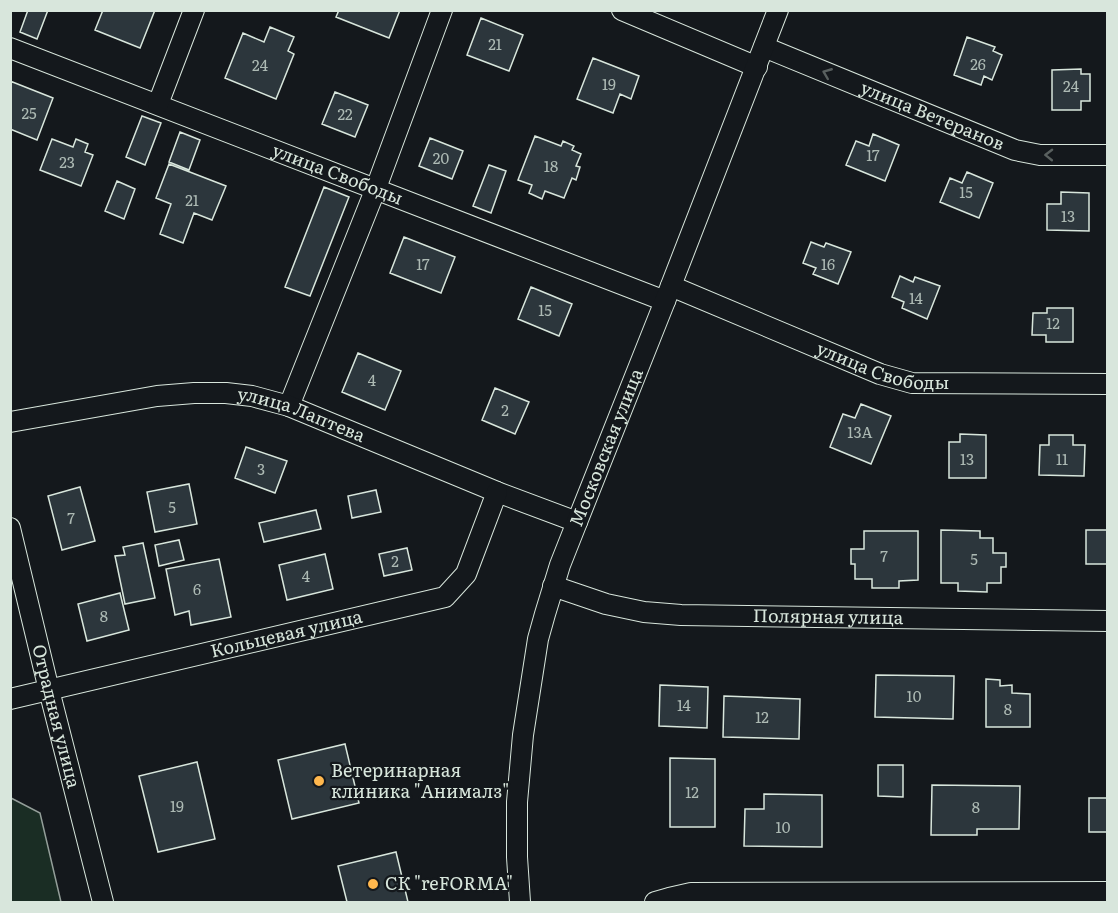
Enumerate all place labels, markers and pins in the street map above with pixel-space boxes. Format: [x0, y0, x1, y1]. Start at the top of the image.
place label: Ветеринарная клиника "Анималз" [331, 756, 509, 804]
marker: Ветеринарная клиника "Анималз" [312, 774, 326, 788]
place label: СК "reFORMA" [385, 869, 513, 896]
marker: СК "reFORMA" [366, 877, 380, 891]

